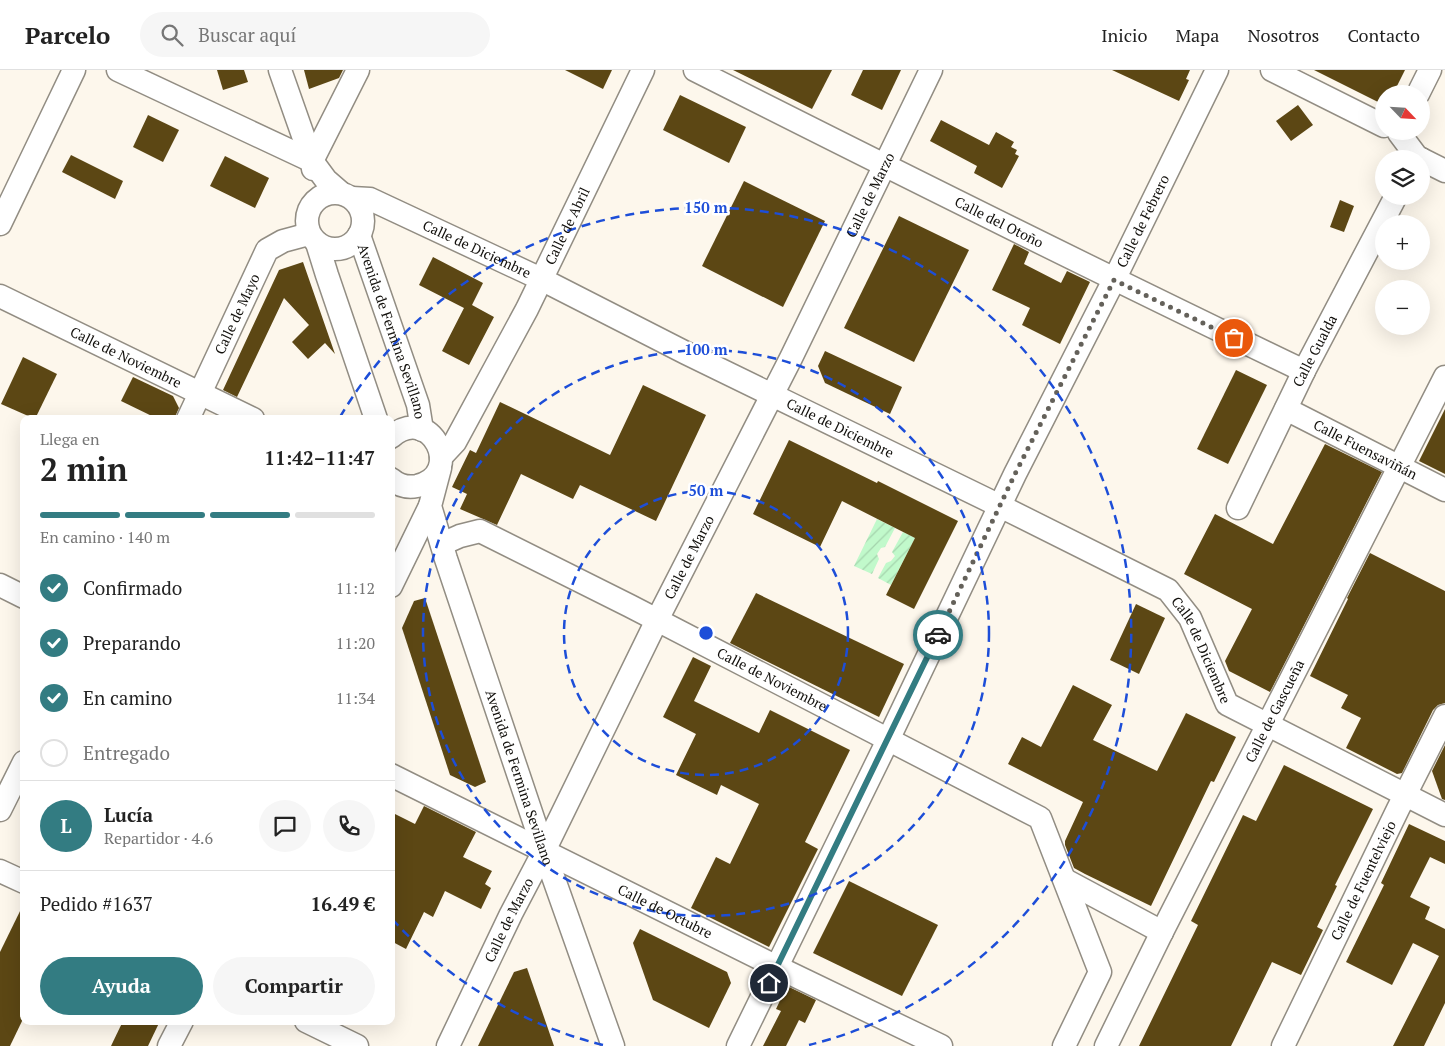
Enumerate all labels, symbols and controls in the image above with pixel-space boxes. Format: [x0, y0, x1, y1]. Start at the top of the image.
search box [140, 12, 490, 57]
text: Parcelo [25, 19, 110, 51]
icon: search [158, 21, 186, 49]
text: Buscar aquí [198, 22, 296, 47]
text: Inicio [1101, 23, 1147, 47]
text: Mapa [1175, 23, 1219, 47]
text: Nosotros [1247, 23, 1319, 47]
text: Contacto [1347, 23, 1420, 47]
north arrow [1375, 85, 1430, 140]
map controls [1375, 85, 1430, 335]
street label: Calle de Marzo [841, 149, 899, 240]
button: layers [1375, 150, 1430, 205]
street label: Calle de Febrero [1112, 171, 1173, 270]
street label: Calle de Abril [540, 184, 594, 268]
street label: Calle del Otoño [952, 192, 1047, 252]
text: 150 m [684, 197, 728, 217]
street label: Calle de Diciembre [420, 215, 534, 282]
button: + [1375, 215, 1430, 270]
street label: Avenida de Fermina Sevillano [354, 241, 430, 421]
street label: Calle de Mayo [210, 270, 264, 357]
button: − [1375, 280, 1430, 335]
street label: Calle Gualda [1288, 311, 1341, 390]
pin [1213, 317, 1255, 359]
street label: Calle de Noviembre [67, 322, 185, 392]
icon: bag [1220, 324, 1248, 352]
text: 100 m [684, 339, 728, 359]
street label: Calle de Diciembre [783, 393, 897, 462]
street label: Calle Fuensaviñán [1310, 415, 1421, 484]
text: Llega en [40, 428, 100, 450]
text: 11:42–11:47 [264, 445, 375, 470]
text: 2 min [40, 448, 128, 490]
text: 50 m [689, 480, 724, 500]
street label: Calle de Marzo [659, 511, 718, 602]
text: En camino · 140 m [40, 526, 170, 548]
icon: check [40, 574, 68, 602]
text: Confirmado [83, 575, 182, 600]
text: 11:12 [336, 577, 375, 599]
street label: Calle de Diciembre [1167, 592, 1236, 706]
courier [913, 610, 963, 660]
icon: car [924, 621, 952, 649]
centre of rings [697, 624, 715, 642]
icon: check [40, 629, 68, 657]
text: Preparando [83, 630, 181, 655]
text: 11:20 [336, 632, 375, 654]
street label: Calle de Noviembre [714, 643, 831, 715]
street label: Calle de Gascueña [1240, 656, 1308, 766]
icon: check [40, 684, 68, 712]
text: En camino [83, 685, 172, 710]
text: 11:34 [336, 687, 375, 709]
street label: Avenida de Fermina Sevillano [481, 687, 558, 868]
text: Entregado [83, 740, 170, 765]
button: chat [259, 800, 311, 852]
button: phone [323, 800, 375, 852]
text: Lucía [104, 802, 153, 827]
text: L [60, 813, 72, 838]
street label: Calle de Fuentelviejo [1326, 817, 1400, 943]
text: Repartidor · 4.6 [104, 827, 213, 849]
street label: Calle de Marzo [479, 874, 538, 965]
street label: Calle de Octubre [615, 879, 716, 942]
text: Pedido #1637 [40, 891, 153, 916]
text: 16.49 € [311, 891, 375, 916]
button: Ayuda [40, 957, 203, 1015]
button: Compartir [213, 957, 375, 1015]
pin [748, 962, 790, 1004]
icon: home [755, 969, 783, 997]

